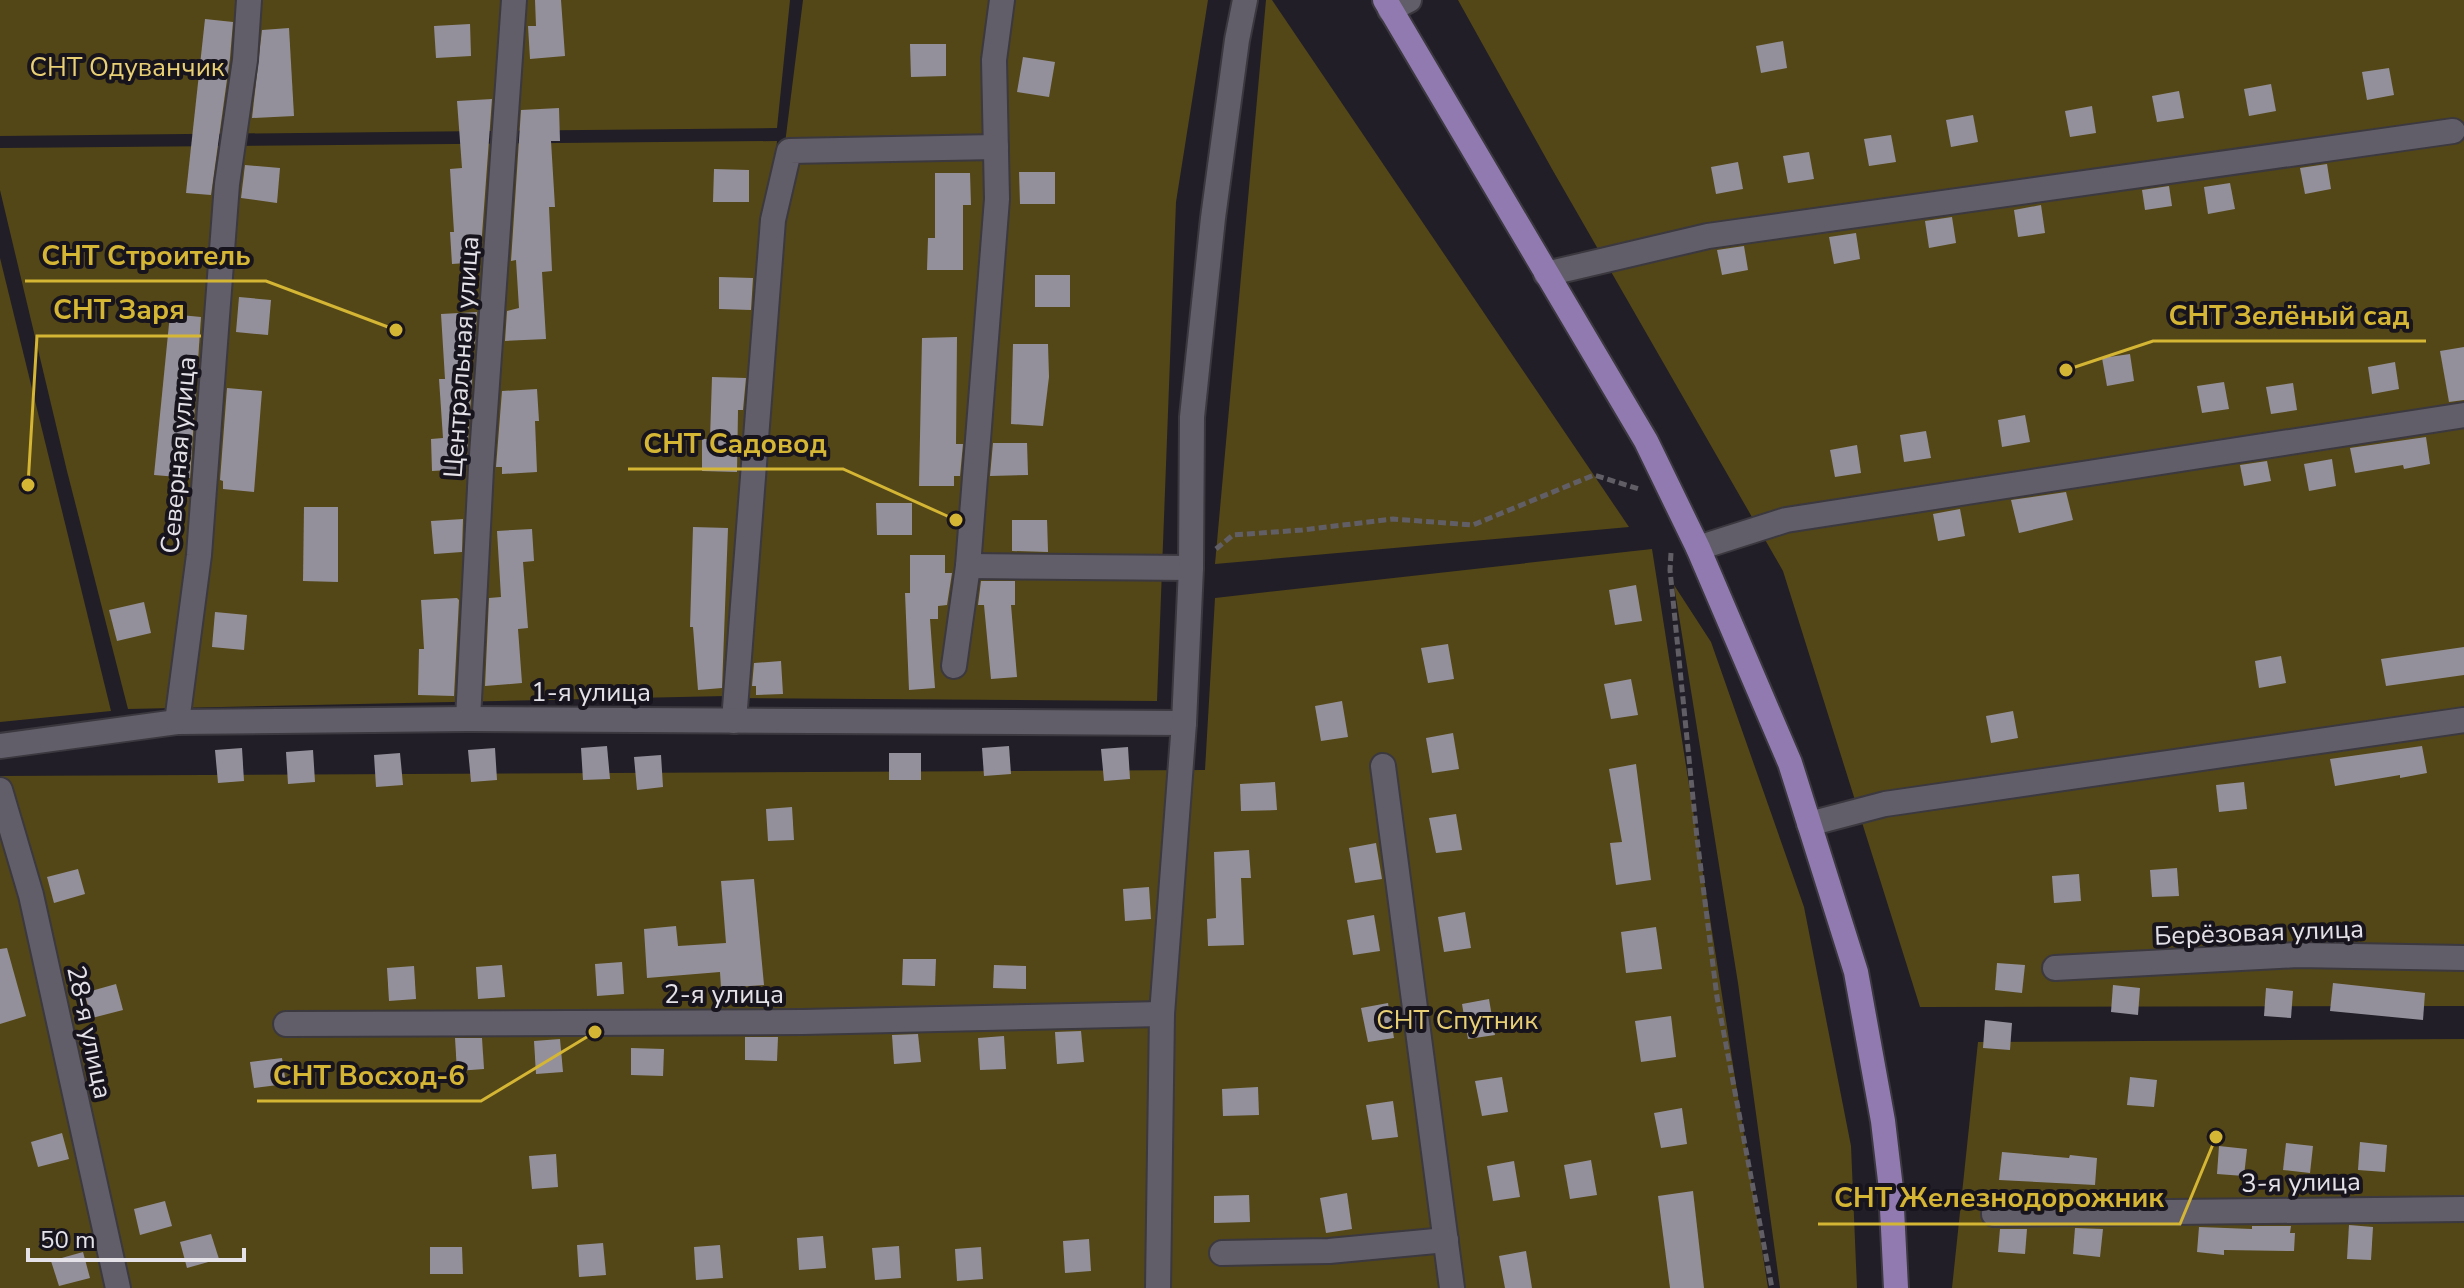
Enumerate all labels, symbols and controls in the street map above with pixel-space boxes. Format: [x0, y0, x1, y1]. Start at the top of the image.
park label: СНТ Одуванчик [29, 50, 225, 85]
callout: СНТ Строитель [25, 229, 266, 281]
street label: Центральная улица [436, 235, 487, 479]
text: СНТ Строитель [41, 237, 251, 275]
callout: СНТ Заря [37, 284, 201, 336]
callout: СНТ Зелёный сад [2153, 289, 2426, 341]
text: СНТ Заря [53, 291, 185, 329]
text: СНТ Зелёный сад [2168, 297, 2410, 335]
street label: Северная улица [152, 355, 205, 555]
callout: СНТ Садовод [628, 417, 843, 469]
text: СНТ Садовод [643, 425, 827, 463]
street label: 1-я улица [531, 675, 651, 710]
street label: Берёзовая улица [2154, 911, 2364, 954]
street label: 28-я улица [58, 962, 121, 1102]
street label: 2-я улица [664, 977, 784, 1012]
park label: СНТ Спутник [1376, 1003, 1538, 1038]
callout: СНТ Восход-6 [257, 1049, 481, 1101]
text: СНТ Восход-6 [273, 1057, 465, 1095]
street label: 3-я улица [2241, 1164, 2361, 1201]
callout: СНТ Железнодорожник [1818, 1172, 2180, 1224]
text: СНТ Железнодорожник [1834, 1179, 2164, 1217]
scale bar [28, 1212, 244, 1262]
text: 50 m [40, 1224, 96, 1256]

